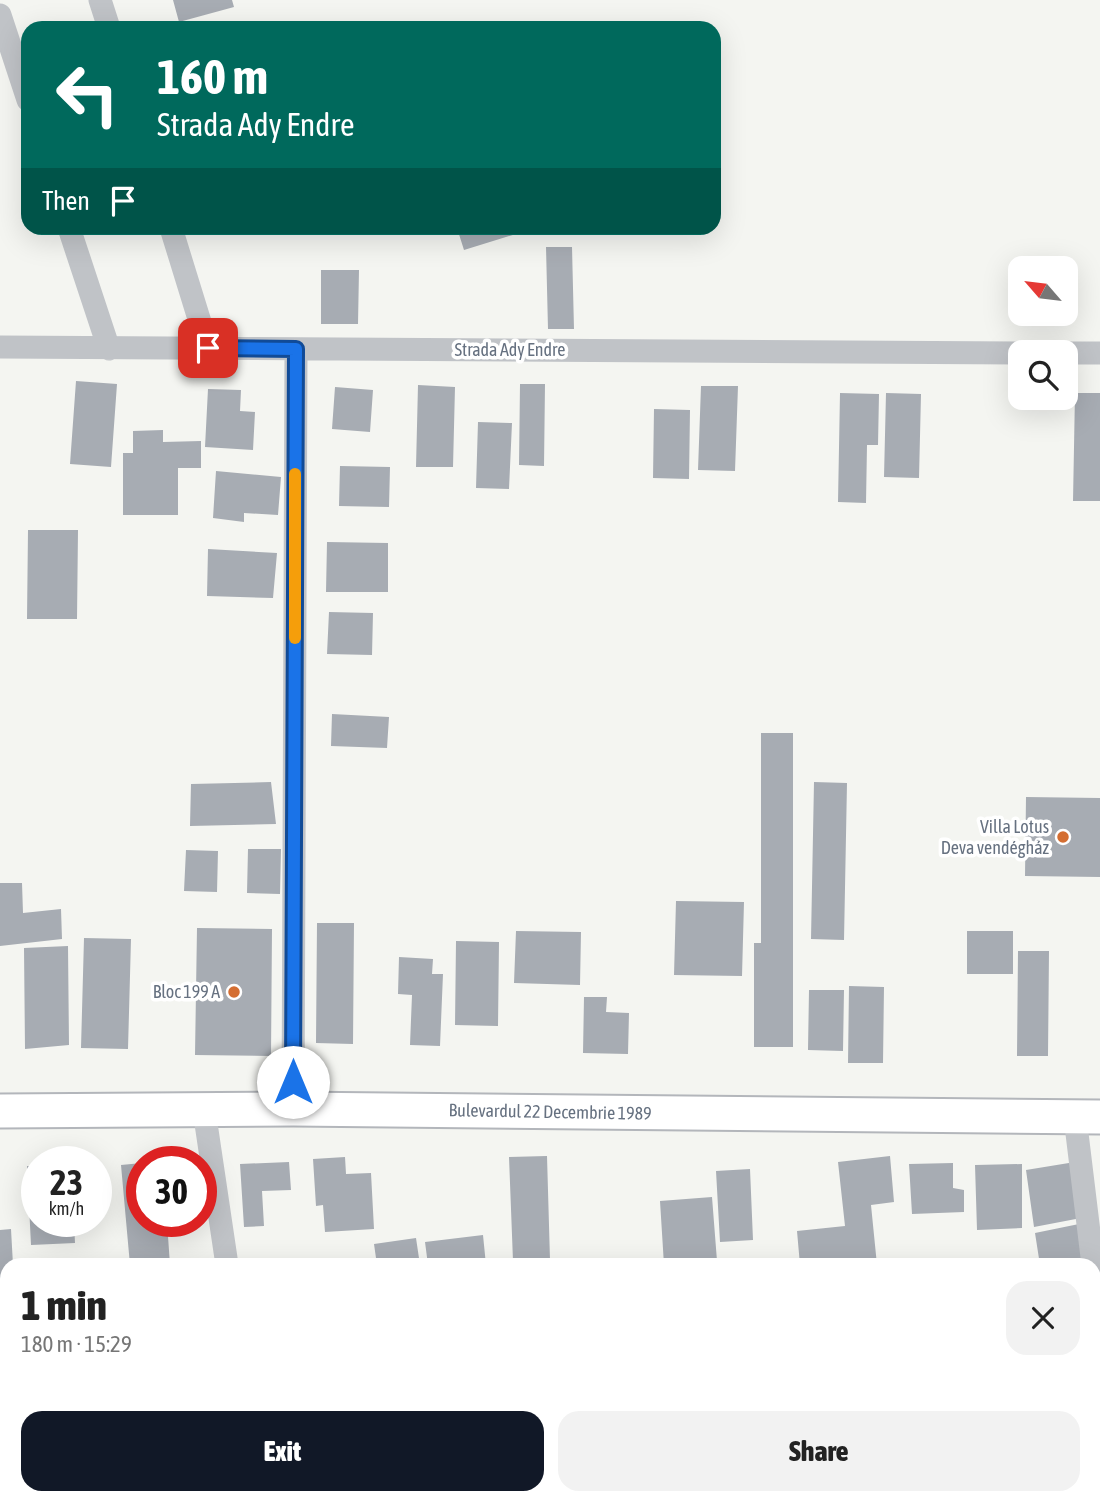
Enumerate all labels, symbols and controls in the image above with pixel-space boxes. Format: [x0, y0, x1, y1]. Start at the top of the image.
text: 160 m [157, 48, 268, 104]
icon: left [42, 49, 133, 140]
text: Strada Ady Endre [157, 106, 354, 143]
icon: arrive [104, 182, 142, 220]
text: Then [42, 186, 90, 216]
north arrow [1008, 256, 1078, 326]
map controls [1008, 256, 1078, 410]
pin [178, 318, 238, 378]
icon: arrive [189, 329, 227, 367]
street label: Strada Ady Endre [454, 339, 566, 360]
button: search [1008, 340, 1078, 410]
place label: Villa Lotus Deva vendégház [941, 816, 1050, 858]
marker: Villa Lotus Deva vendégház [1055, 829, 1071, 845]
place label: Bloc 199 A [153, 981, 220, 1002]
marker: Bloc 199 A [226, 984, 242, 1000]
position arrow [256, 1045, 330, 1119]
street label: Bulevardul 22 Decembrie 1989 [448, 1099, 652, 1124]
speed limit sign: 30 [126, 1146, 217, 1237]
text: 23 [50, 1162, 83, 1202]
text: km/h [49, 1198, 84, 1219]
text: 1 min [21, 1281, 107, 1329]
button: close [1006, 1281, 1080, 1355]
text: 180 m · 15:29 [21, 1331, 132, 1357]
button: Exit [21, 1411, 544, 1491]
button: Share [558, 1411, 1080, 1491]

